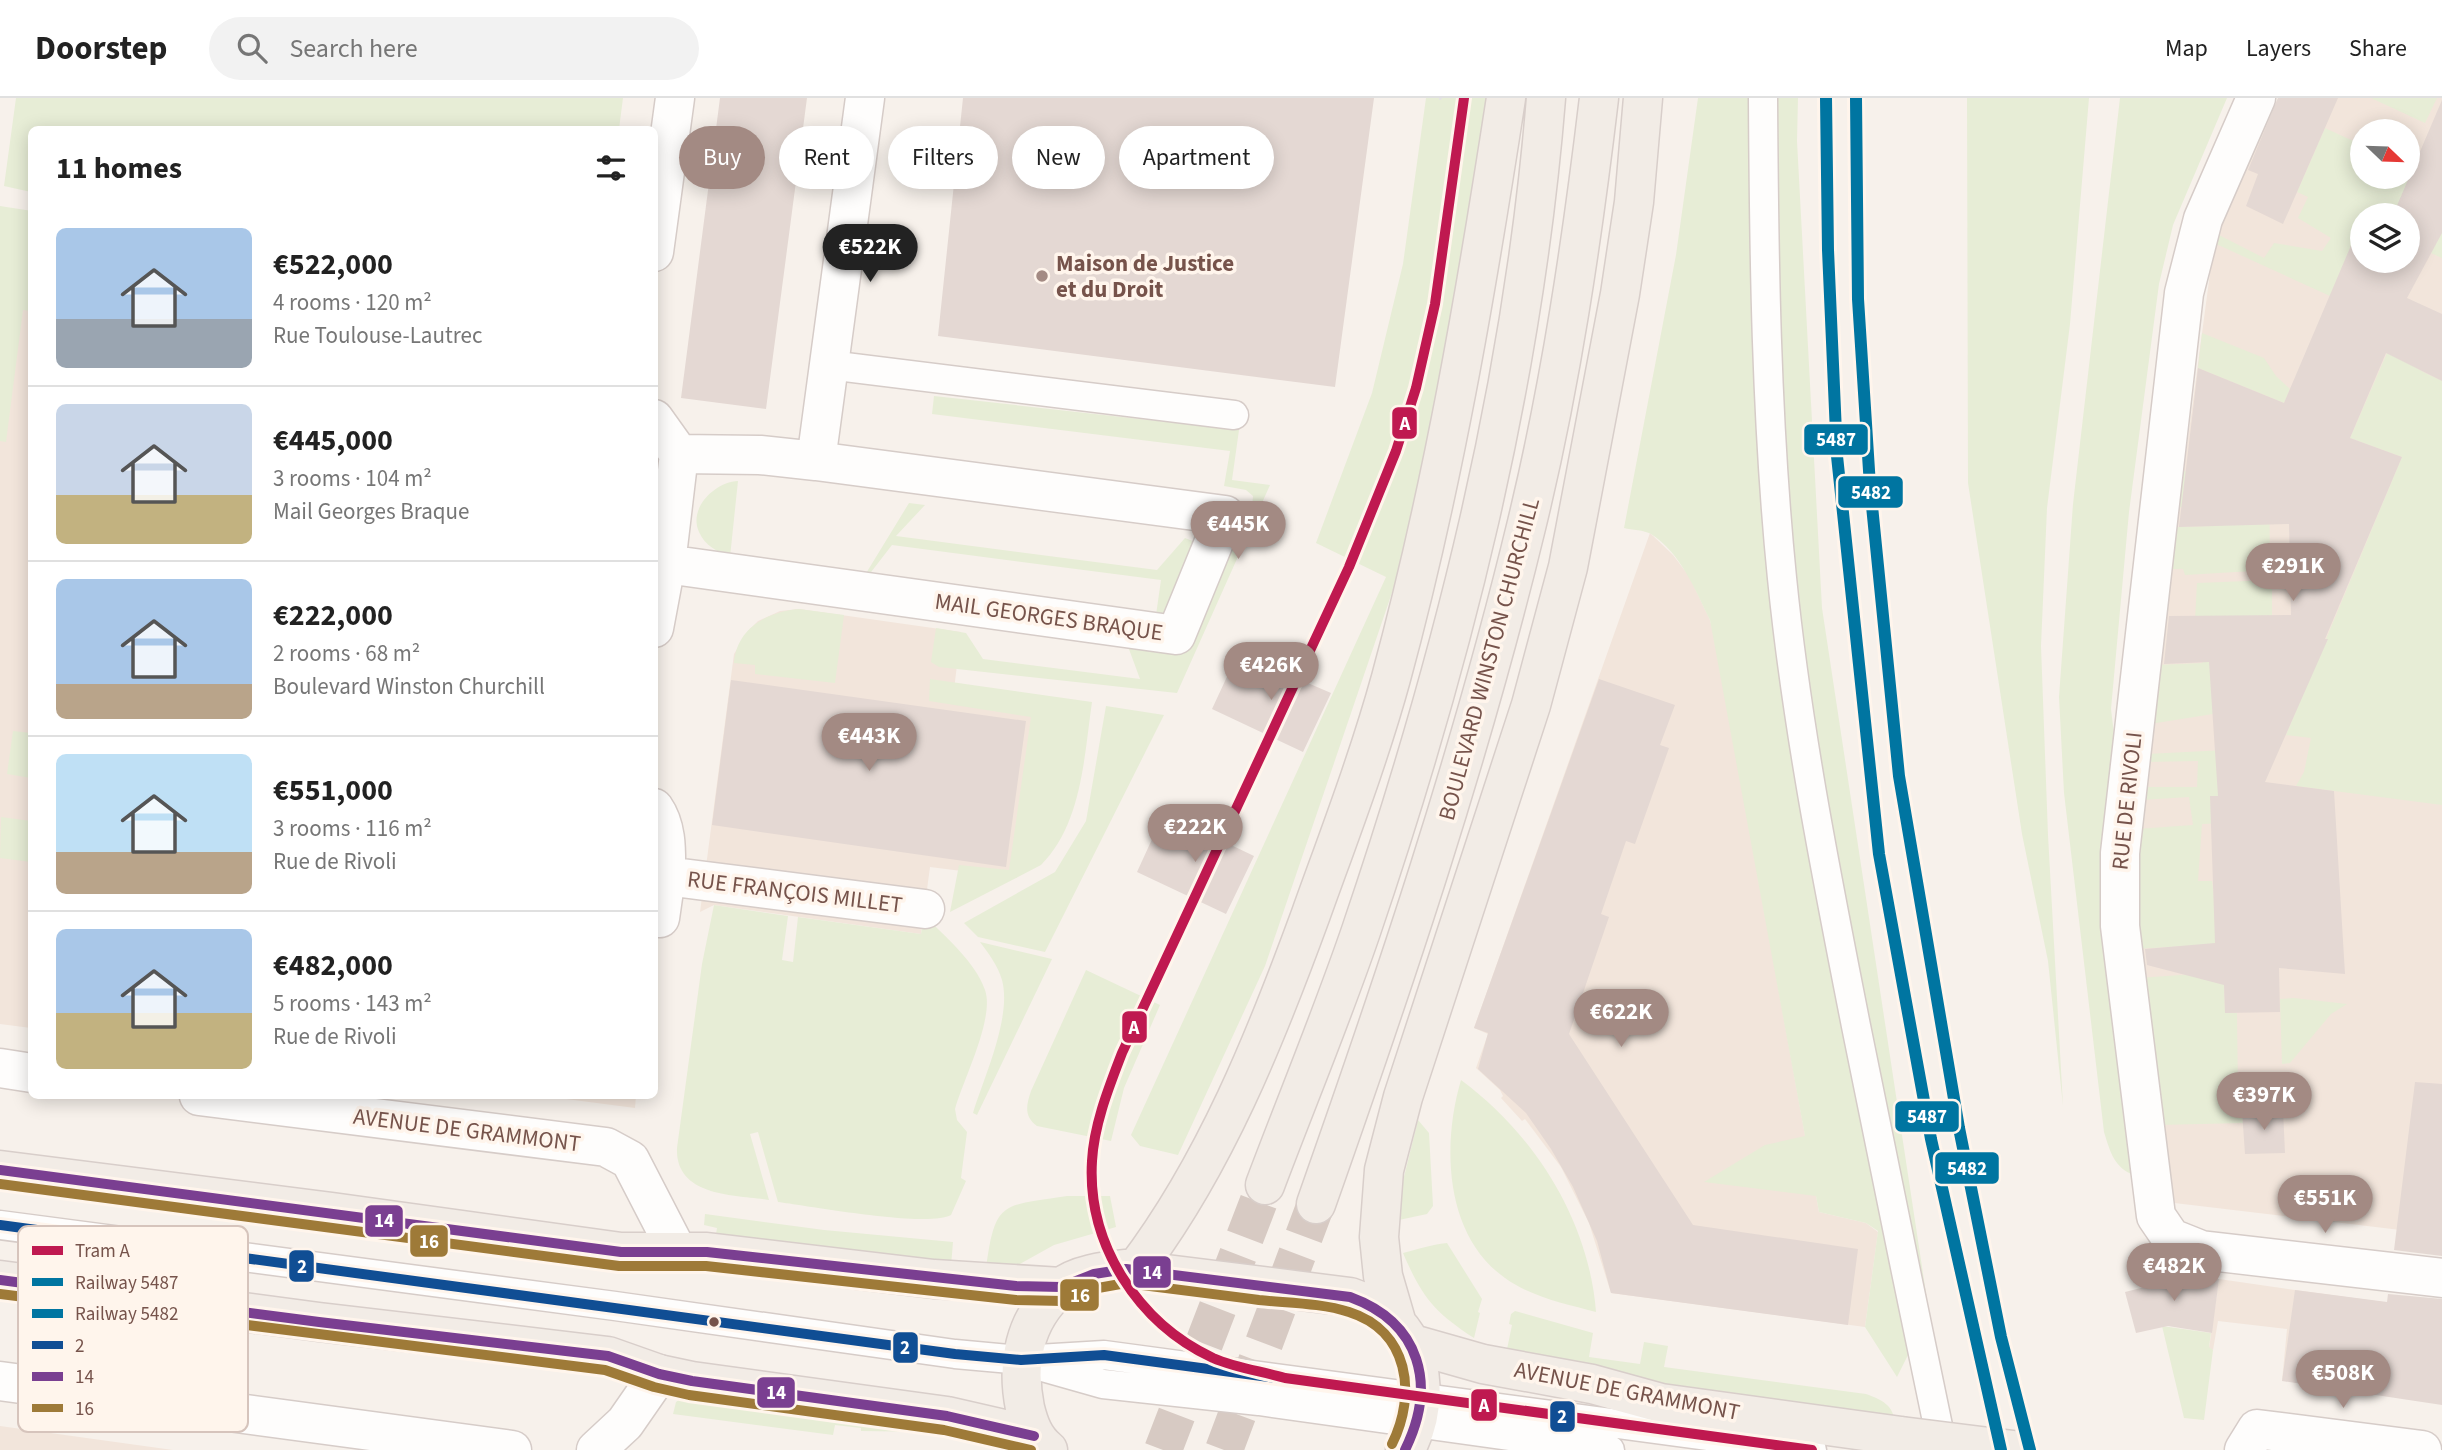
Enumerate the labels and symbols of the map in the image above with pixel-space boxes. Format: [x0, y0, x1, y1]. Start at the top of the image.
north arrow [2350, 119, 2420, 189]
pin: €522K [821, 225, 919, 284]
place label: Maison de Justice et du Droit [1056, 247, 1234, 306]
marker: Maison de Justice et du Droit [1034, 268, 1050, 284]
line badge: A [1391, 406, 1418, 440]
text: A [1399, 411, 1411, 438]
line badge: 5487 [1803, 423, 1869, 456]
text: 5487 [1816, 427, 1856, 454]
line badge: 5482 [1837, 475, 1904, 509]
text: 5482 [1851, 480, 1891, 507]
street label: BOULEVARD WINSTON CHURCHILL [1430, 494, 1548, 824]
pin: €445K [1189, 502, 1287, 561]
pin: €291K [2244, 544, 2342, 603]
street label: MAIL GEORGES BRAQUE [933, 585, 1165, 649]
pin: €426K [1222, 642, 1320, 702]
pin: €443K [820, 714, 918, 773]
street label: RUE DE RIVOLI [2103, 730, 2151, 872]
pin: €222K [1146, 804, 1244, 864]
street label: RUE FRANÇOIS MILLET [685, 862, 905, 922]
pin: €622K [1572, 990, 1670, 1049]
line badge: A [1121, 1010, 1148, 1044]
text: A [1128, 1015, 1140, 1042]
pin: €397K [2215, 1072, 2313, 1132]
street label: AVENUE DE GRAMMONT [351, 1100, 583, 1160]
line badge: 5487 [1894, 1100, 1960, 1133]
text: 5487 [1907, 1104, 1947, 1131]
line badge: 5482 [1934, 1151, 2000, 1185]
text: 5482 [1947, 1156, 1987, 1183]
pin: €551K [2276, 1176, 2374, 1235]
line badge: 14 [364, 1204, 404, 1238]
text: 14 [374, 1208, 394, 1235]
line badge: 16 [409, 1224, 449, 1258]
legend [18, 1226, 248, 1432]
text: 16 [419, 1229, 439, 1256]
text: Tram A [75, 1238, 131, 1265]
pin: €482K [2125, 1244, 2223, 1303]
line badge: 2 [288, 1249, 315, 1283]
text: 2 [297, 1254, 307, 1281]
line badge: 14 [1132, 1255, 1172, 1289]
text: 14 [1142, 1260, 1162, 1287]
text: Railway 5487 [75, 1270, 178, 1297]
line badge: 16 [1059, 1278, 1100, 1312]
text: 16 [1070, 1283, 1090, 1310]
text: Railway 5482 [75, 1301, 178, 1328]
unlabelled marker [707, 1315, 721, 1329]
line badge: 2 [892, 1331, 919, 1364]
text: 2 [75, 1333, 84, 1360]
text: 2 [900, 1335, 910, 1362]
pin: €508K [2294, 1350, 2392, 1410]
street label: AVENUE DE GRAMMONT [1511, 1353, 1743, 1429]
text: 14 [75, 1364, 94, 1391]
line badge: 14 [756, 1376, 796, 1409]
text: 14 [766, 1380, 786, 1407]
line badge: A [1470, 1388, 1498, 1422]
text: A [1478, 1393, 1490, 1420]
text: 16 [75, 1396, 94, 1423]
line badge: 2 [1549, 1400, 1576, 1433]
text: 2 [1557, 1404, 1567, 1431]

